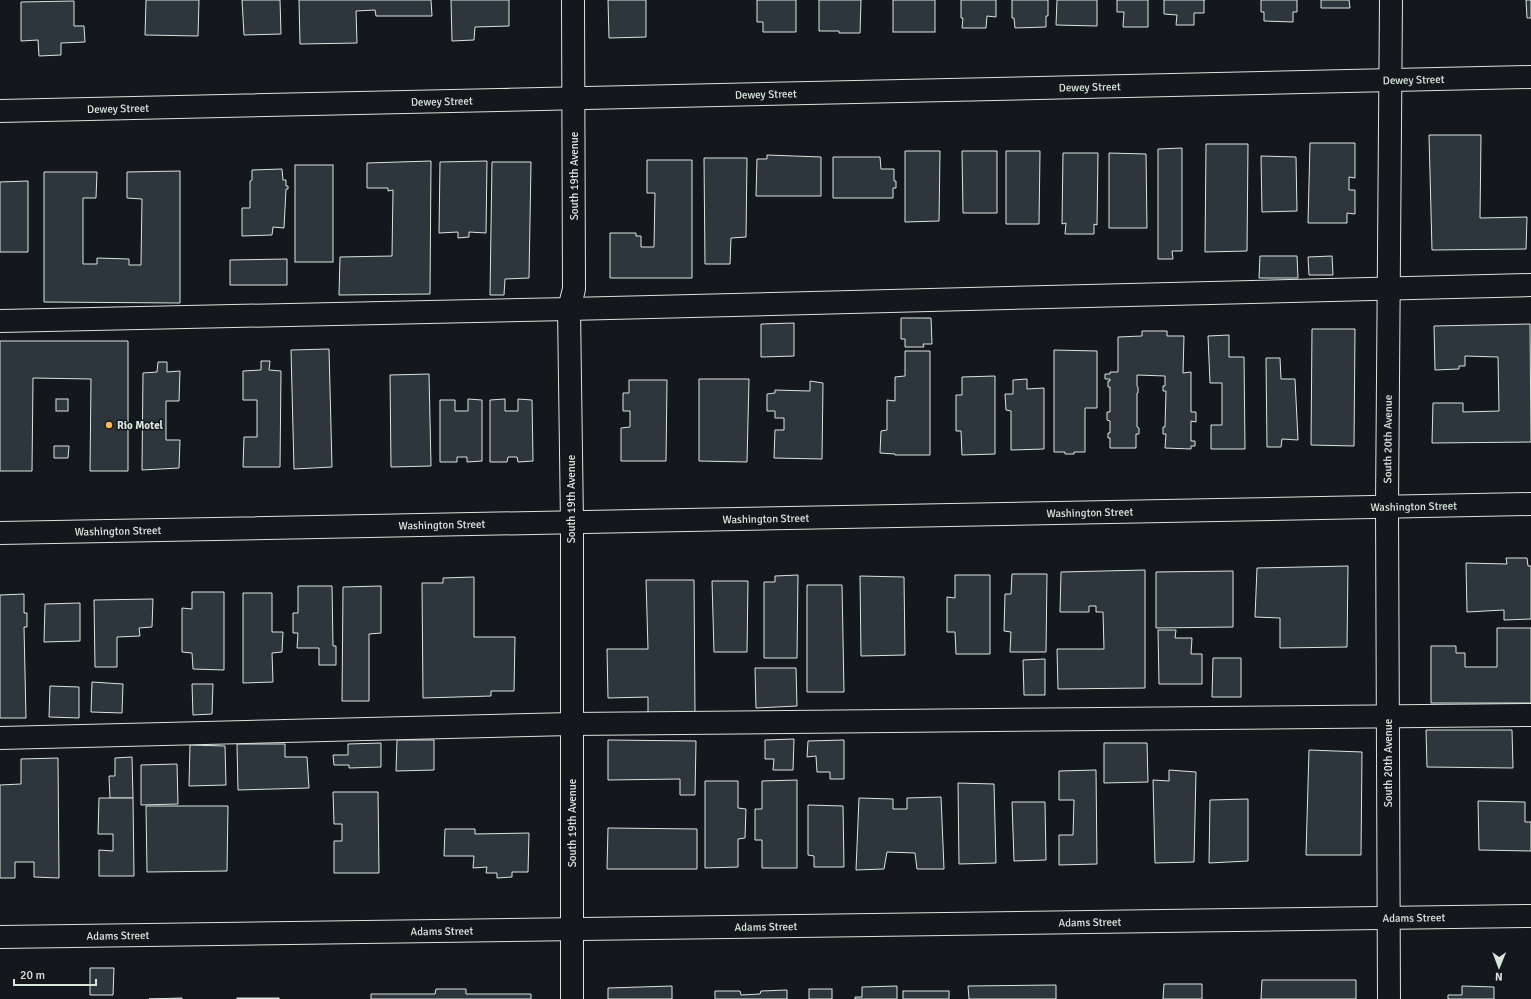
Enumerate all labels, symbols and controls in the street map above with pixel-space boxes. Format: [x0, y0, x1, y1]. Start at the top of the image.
street label: Dewey Street [1383, 72, 1445, 87]
street label: Dewey Street [1059, 80, 1121, 94]
street label: Dewey Street [735, 87, 797, 101]
street label: Dewey Street [411, 94, 473, 108]
street label: Dewey Street [87, 101, 149, 116]
street label: South 19th Avenue [568, 132, 581, 220]
street label: South 20th Avenue [1381, 395, 1394, 483]
place label: Rio Motel [117, 419, 164, 432]
marker: Rio Motel [104, 420, 114, 430]
street label: South 19th Avenue [565, 455, 578, 543]
street label: Washington Street [1370, 499, 1457, 514]
street label: Washington Street [1046, 505, 1133, 520]
street label: Washington Street [722, 511, 810, 526]
street label: Washington Street [398, 517, 486, 532]
street label: Washington Street [74, 523, 162, 538]
street label: South 20th Avenue [1382, 719, 1395, 807]
street label: South 19th Avenue [566, 779, 579, 867]
street label: Adams Street [1382, 911, 1446, 925]
street label: Adams Street [1058, 915, 1122, 929]
street label: Adams Street [734, 920, 798, 933]
street label: Adams Street [410, 924, 474, 938]
street label: Adams Street [86, 928, 150, 942]
north arrow [1479, 947, 1519, 987]
scale bar [14, 961, 96, 987]
text: 20 m [20, 968, 45, 983]
text: N [1495, 970, 1503, 983]

